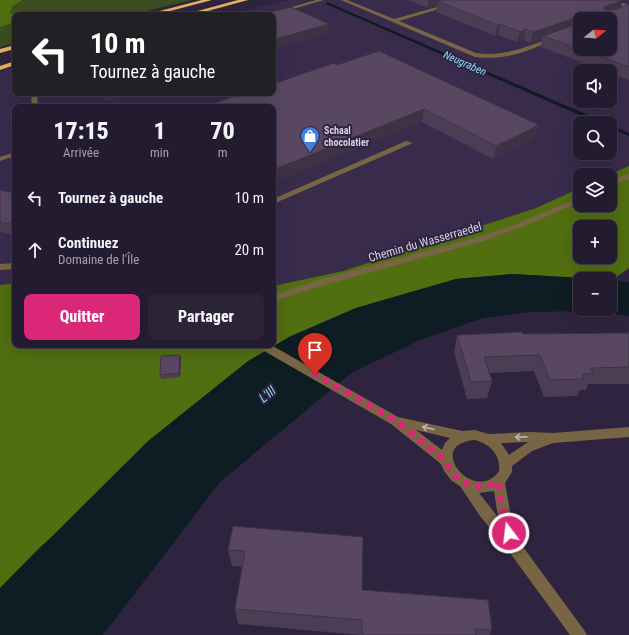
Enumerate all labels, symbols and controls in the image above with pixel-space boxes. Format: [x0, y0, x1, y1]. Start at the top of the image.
north arrow [573, 12, 617, 56]
map controls [573, 12, 617, 316]
text: 10 m [90, 27, 146, 60]
icon: left [24, 28, 76, 80]
water label: Neugraben [441, 48, 488, 79]
text: Tournez à gauche [90, 61, 215, 82]
button: sound [573, 64, 617, 108]
button: search [573, 116, 617, 160]
text: 17:15 [53, 117, 109, 145]
text: 1 [153, 117, 166, 145]
text: 70 [210, 117, 235, 145]
shop icon: Schaal chocolatier [299, 125, 321, 153]
place label: Schaal chocolatier [324, 125, 370, 148]
text: Arrivée [63, 145, 99, 160]
text: min [150, 145, 169, 160]
text: m [218, 145, 227, 160]
button: layers [573, 168, 617, 212]
icon: left [24, 187, 46, 209]
text: Tournez à gauche [58, 189, 163, 207]
text: 10 m [234, 189, 264, 207]
street label: Chemin du Wasserraedel [367, 219, 483, 265]
button: + [573, 220, 617, 264]
text: Continuez [58, 234, 119, 252]
icon: ahead [24, 239, 46, 261]
text: 20 m [234, 241, 264, 259]
text: Domaine de l'Île [58, 252, 139, 267]
button: − [573, 272, 617, 316]
button: Quitter [24, 294, 140, 340]
button: Partager [148, 294, 264, 340]
pin [298, 333, 332, 374]
icon: arrive [304, 339, 326, 361]
water label: L'Ill [256, 382, 280, 406]
one-way arrow [422, 424, 435, 432]
one-way arrow [515, 433, 528, 441]
position arrow [488, 512, 530, 554]

